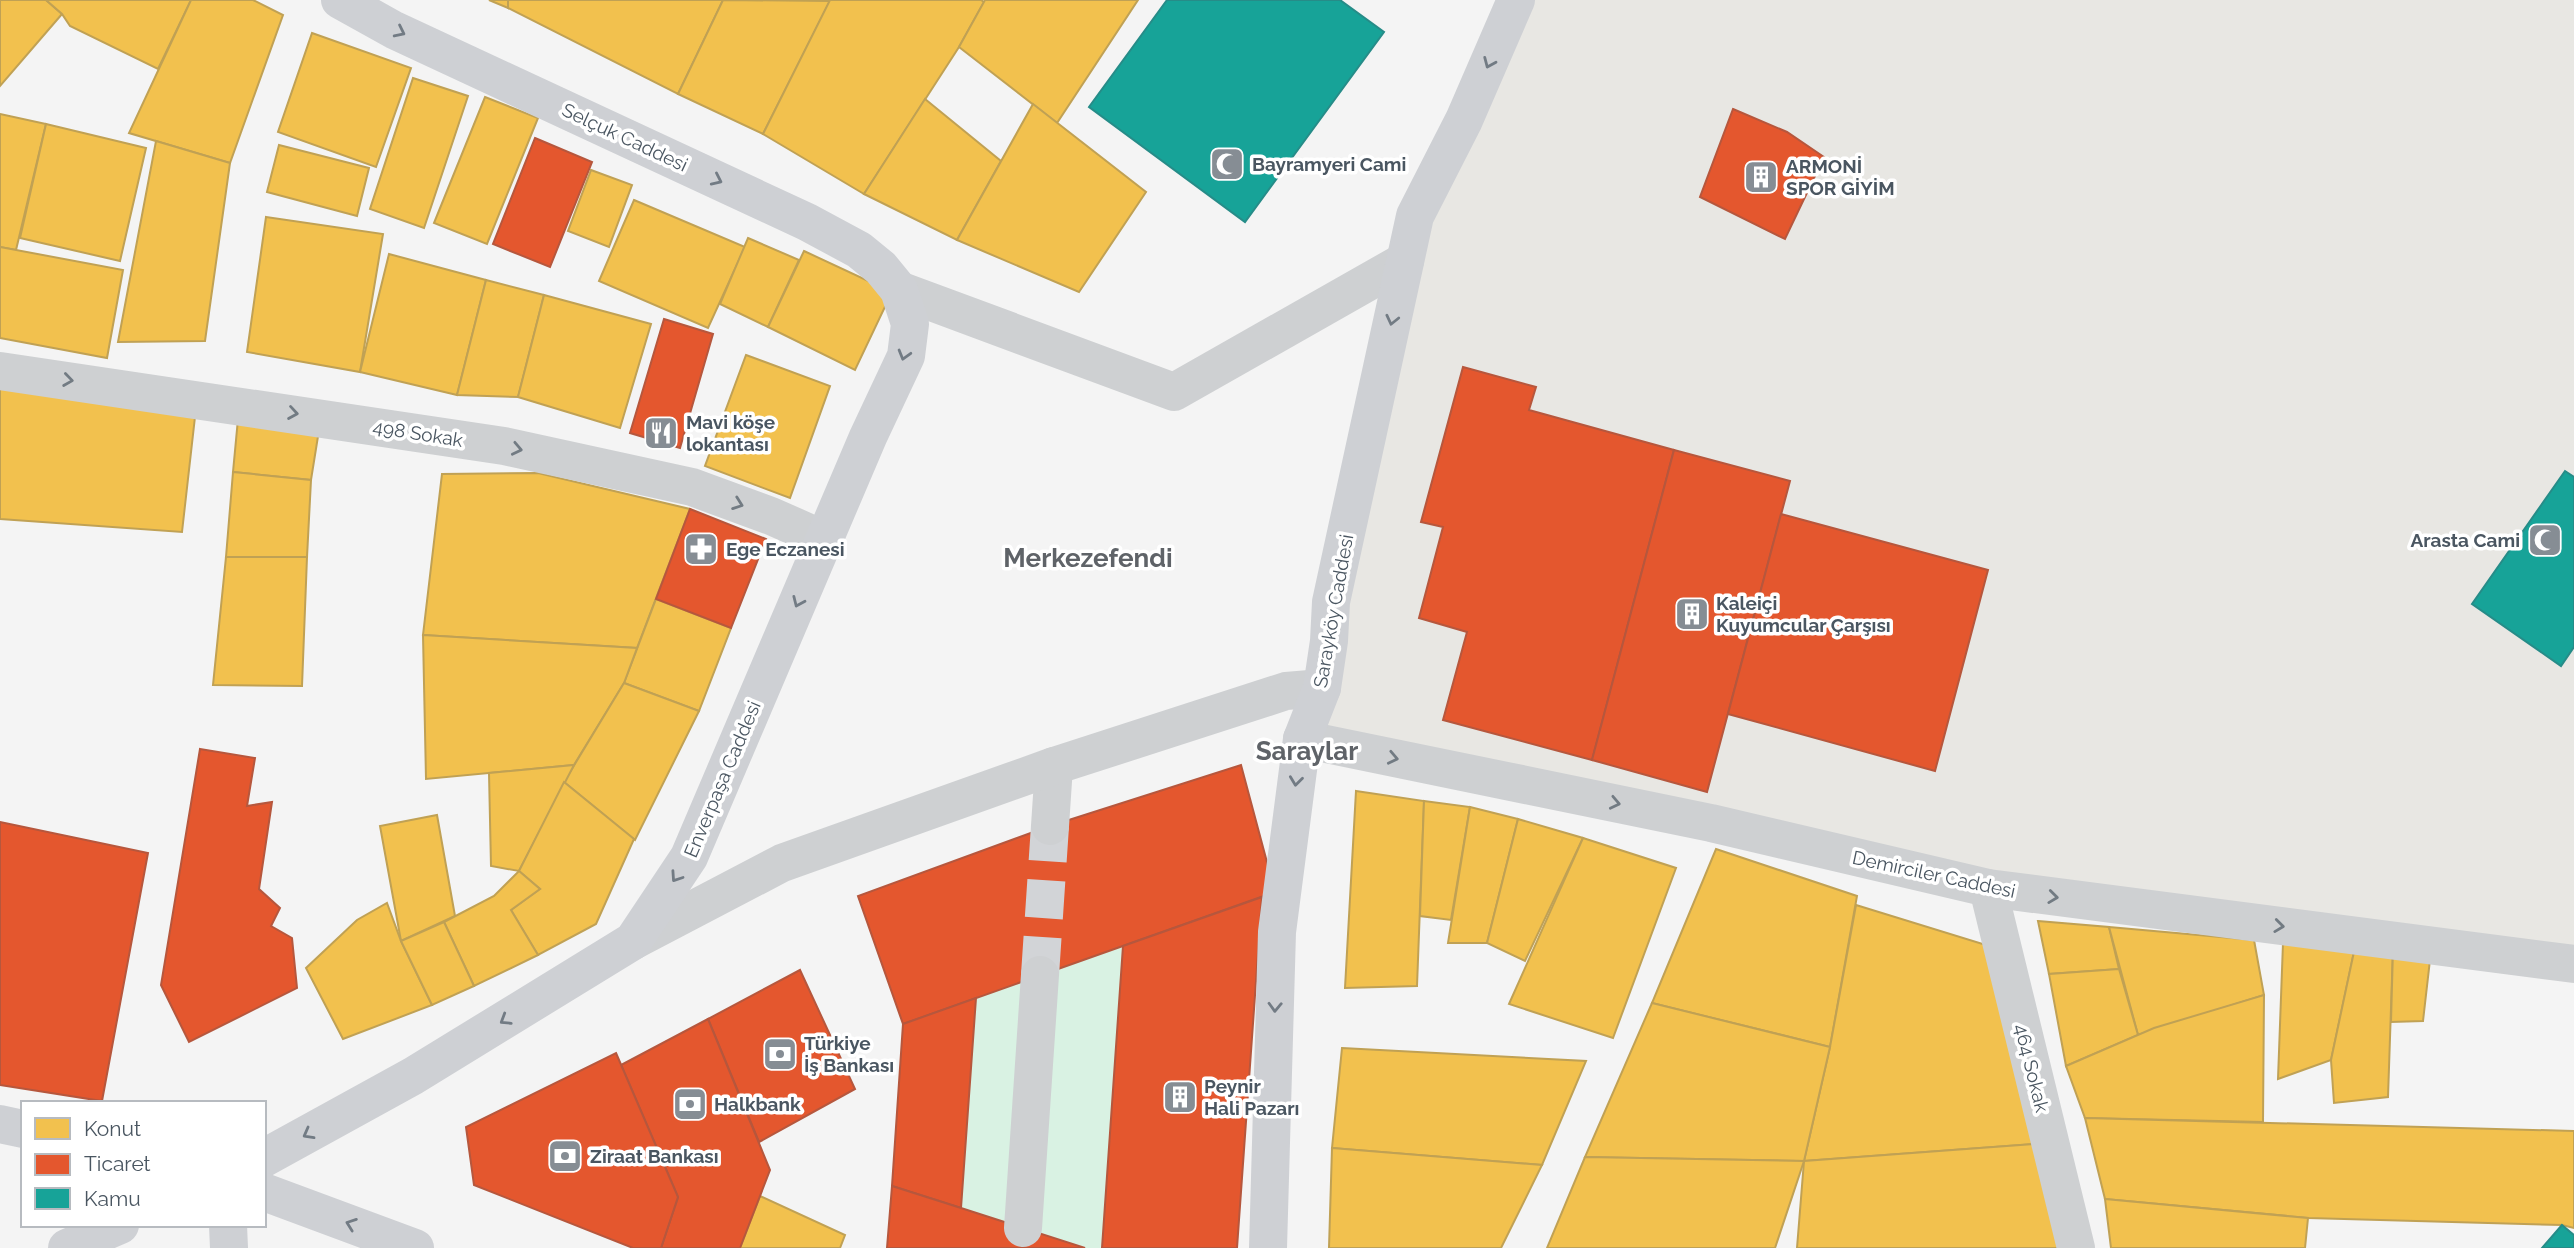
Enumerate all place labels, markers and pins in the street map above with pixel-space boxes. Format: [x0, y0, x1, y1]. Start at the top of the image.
mosque icon: Bayramyeri Cami [1208, 145, 1246, 183]
place label: Bayramyeri Cami [1252, 153, 1406, 175]
place label: ARMONİ SPOR GİYİM [1786, 155, 1895, 199]
building icon: ARMONİ SPOR GİYİM [1742, 158, 1780, 196]
place label: Mavi köşe lokantası [686, 411, 775, 455]
restaurant icon: Mavi köşe lokantası [642, 414, 680, 452]
mosque icon: Arasta Cami [2526, 521, 2564, 559]
place label: Arasta Cami [2410, 529, 2520, 551]
pharmacy icon: Ege Eczanesi [682, 530, 720, 568]
place label: Ege Eczanesi [726, 538, 845, 560]
place label: Kaleiçi Kuyumcular Çarşısı [1716, 592, 1891, 636]
building icon: Kaleiçi Kuyumcular Çarşısı [1673, 595, 1711, 633]
place label: Türkiye İş Bankası [804, 1032, 894, 1076]
bank icon: Türkiye İş Bankası [761, 1035, 799, 1073]
place label: Peynir Hali Pazarı [1204, 1075, 1299, 1119]
building icon: Peynir Hali Pazarı [1161, 1078, 1199, 1116]
bank icon: Halkbank [671, 1085, 709, 1123]
place label: Halkbank [714, 1093, 801, 1115]
bank icon: Ziraat Bankası [546, 1137, 584, 1175]
place label: Ziraat Bankası [590, 1145, 719, 1167]

